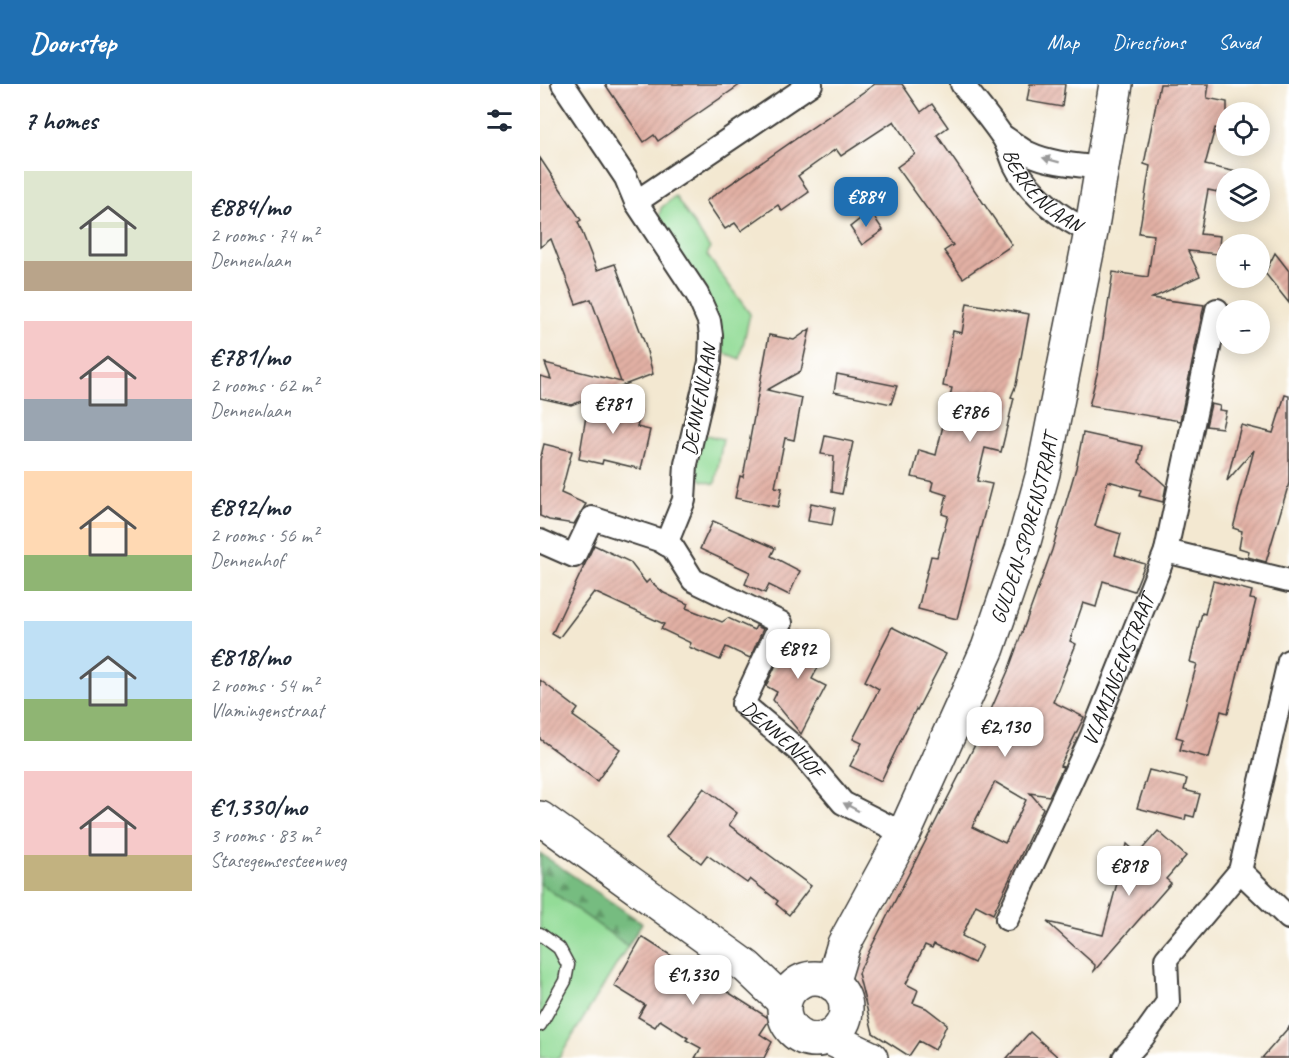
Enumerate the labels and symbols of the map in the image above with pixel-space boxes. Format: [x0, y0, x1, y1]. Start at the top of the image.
street label: BERKENLAAN [997, 145, 1090, 240]
one-way arrow [1041, 155, 1059, 164]
pin: €884 [830, 177, 902, 228]
street label: DENNENLAAN [676, 340, 723, 457]
pin: €781 [577, 384, 649, 435]
pin: €786 [934, 392, 1006, 443]
street label: GULDEN-SPORENSTRAAT [984, 426, 1065, 627]
street label: VLAMINGENSTRAAT [1076, 587, 1162, 749]
pin: €892 [762, 629, 834, 680]
street label: DENNENHOF [736, 695, 831, 786]
pin: €2,130 [956, 707, 1054, 758]
one-way arrow [843, 803, 860, 812]
pin: €818 [1093, 846, 1165, 897]
pin: €1,330 [644, 955, 742, 1006]

